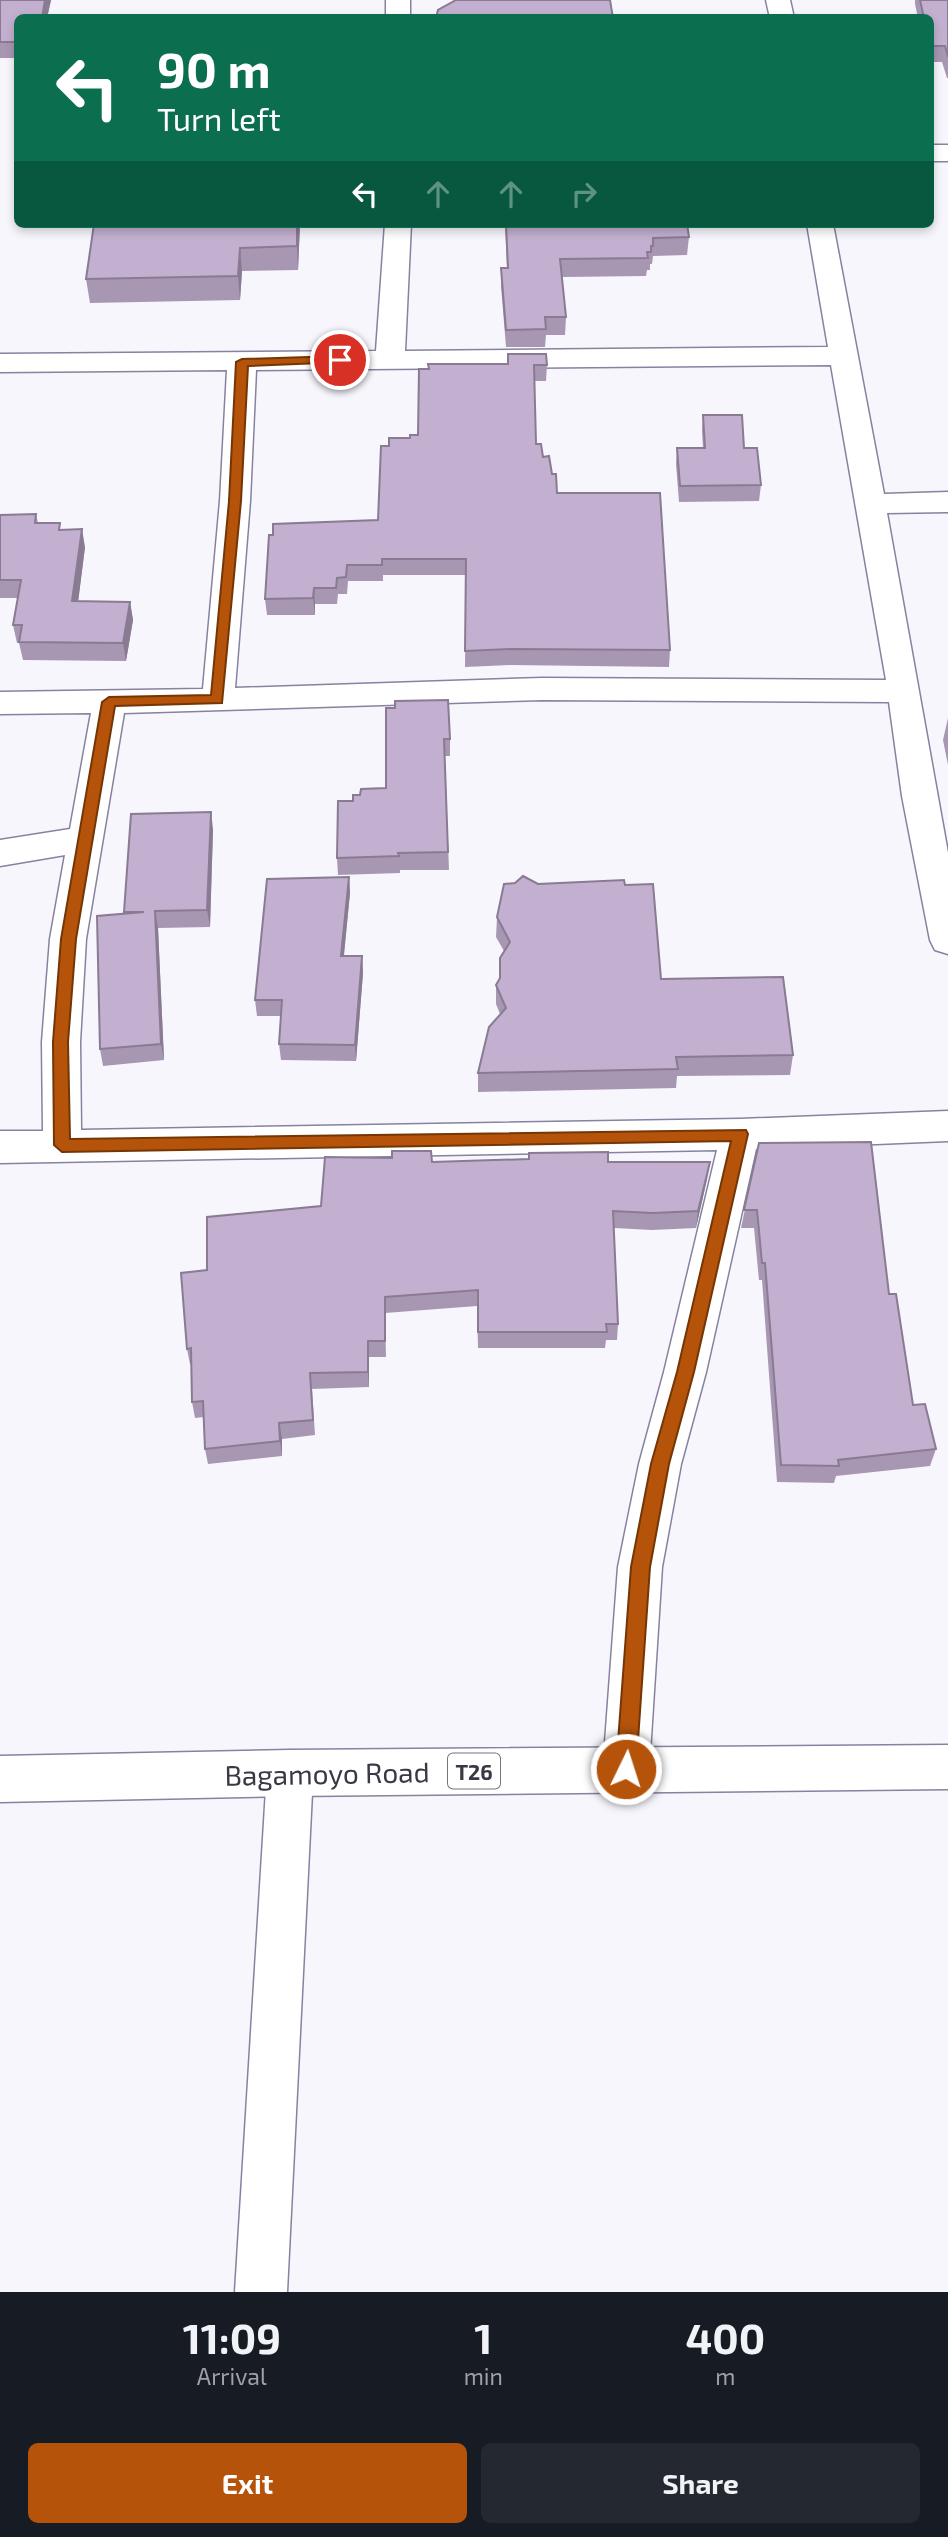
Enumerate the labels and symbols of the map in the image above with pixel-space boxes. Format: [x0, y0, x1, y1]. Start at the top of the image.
pin [310, 330, 370, 390]
position arrow [589, 1732, 663, 1806]
street label: Bagamoyo Road [224, 1754, 430, 1792]
road number: T26 [448, 1754, 500, 1788]

